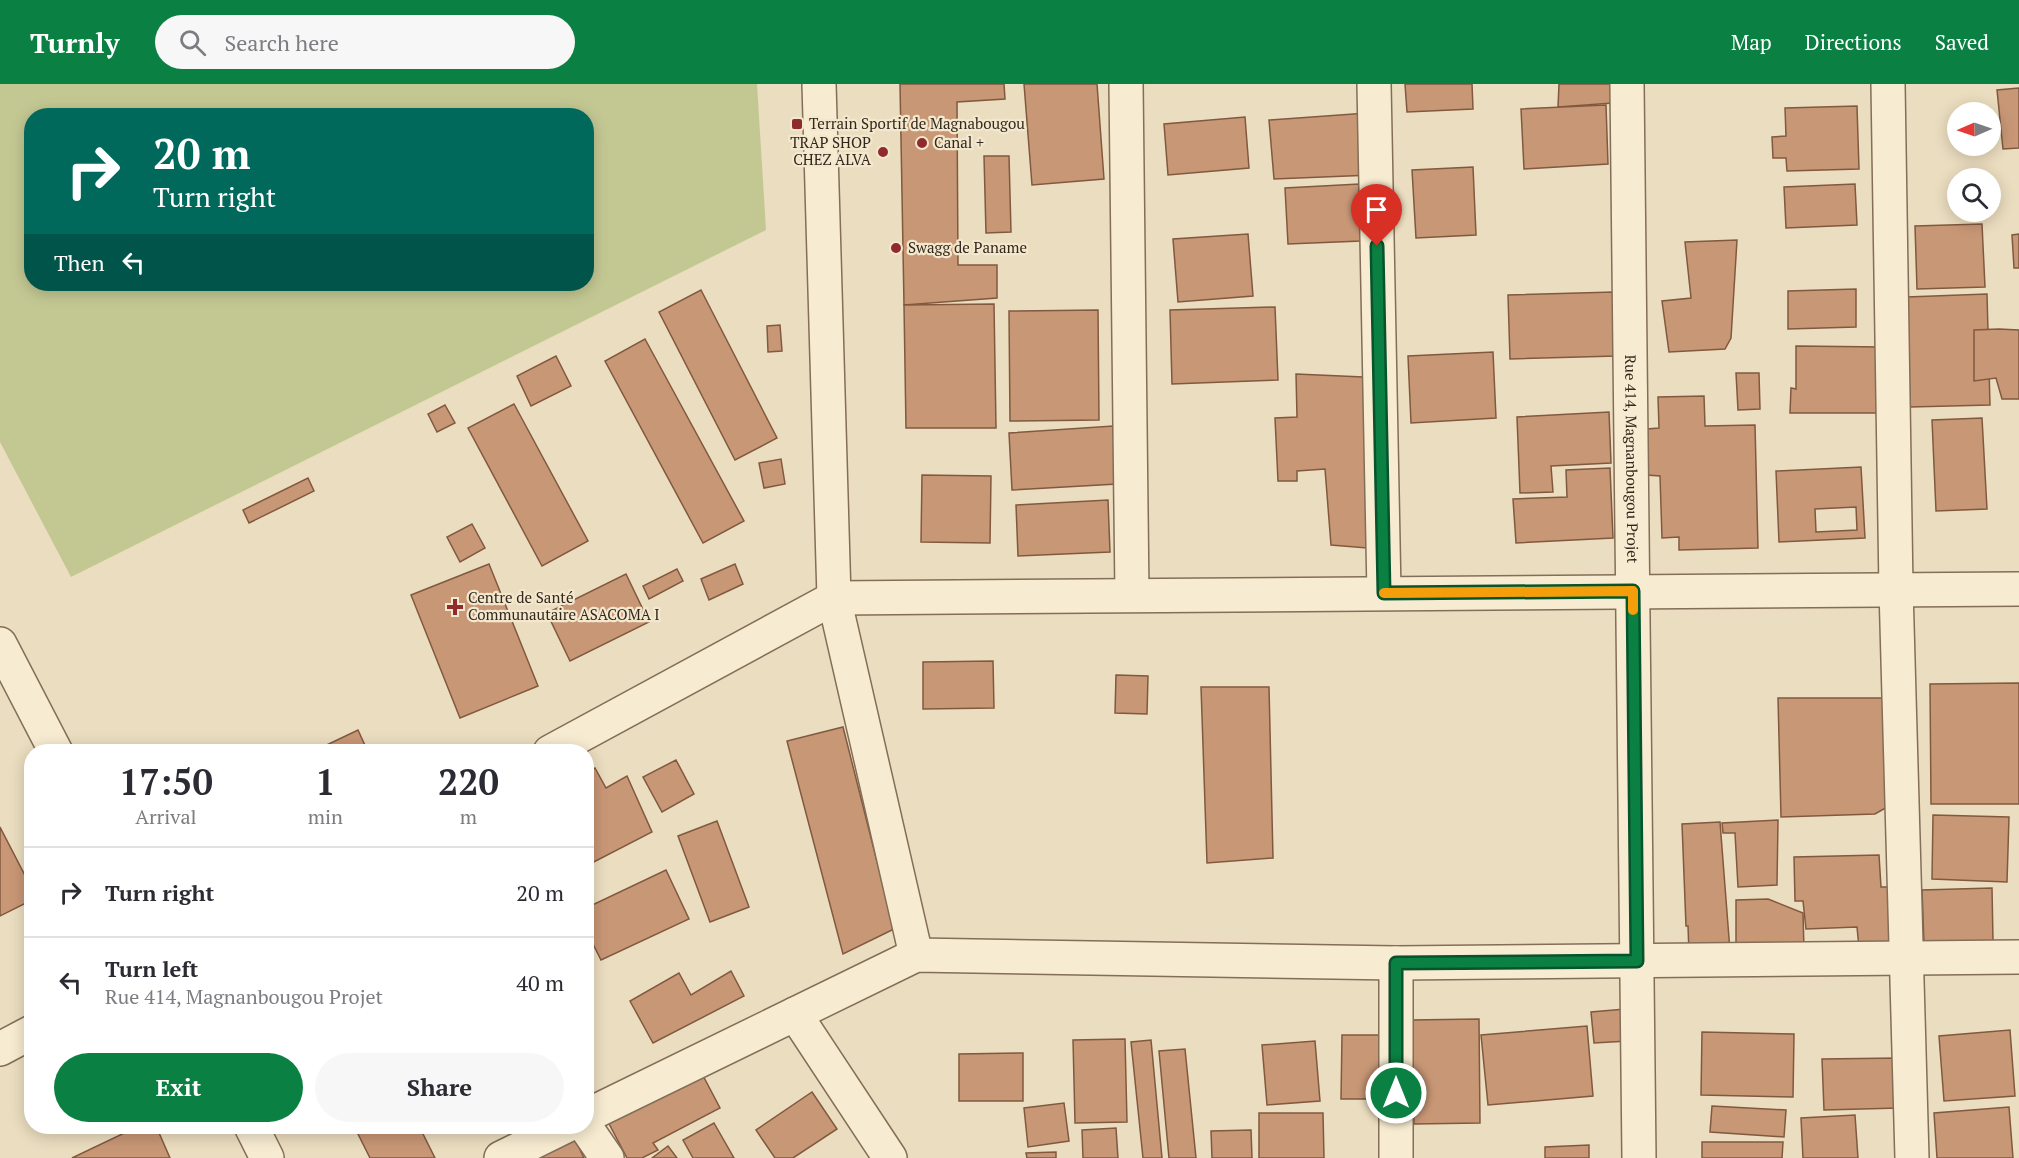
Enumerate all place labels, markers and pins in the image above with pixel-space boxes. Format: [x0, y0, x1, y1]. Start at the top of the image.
place label: Terrain Sportif de Magnabougou [809, 113, 1025, 133]
marker: Terrain Sportif de Magnabougou [790, 117, 804, 131]
place label: TRAP SHOP CHEZ ALVA [790, 132, 872, 169]
place label: Canal + [934, 132, 984, 152]
marker: Canal + [915, 136, 929, 150]
marker: TRAP SHOP CHEZ ALVA [876, 145, 890, 159]
pin [1351, 184, 1402, 246]
place label: Swagg de Paname [908, 237, 1027, 257]
marker: Swagg de Paname [889, 241, 903, 255]
place label: Centre de Santé Communautaire ASACOMA I [468, 587, 660, 624]
marker: Centre de Santé Communautaire ASACOMA I [446, 598, 464, 616]

